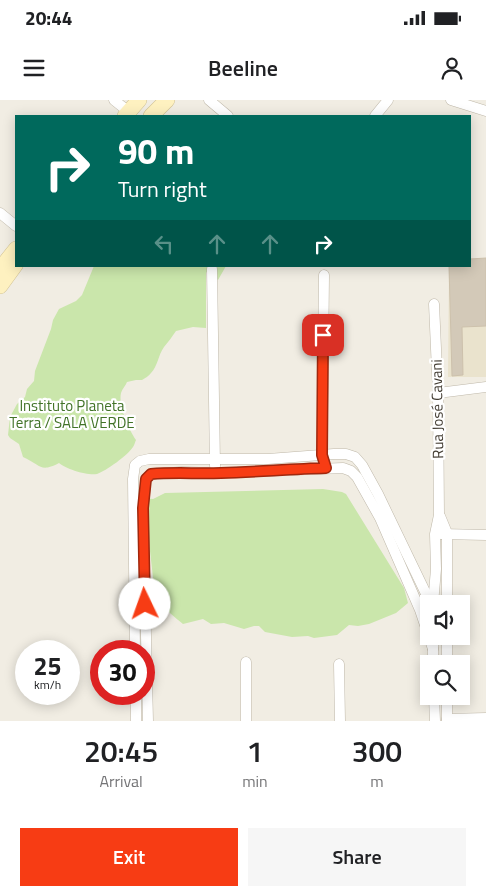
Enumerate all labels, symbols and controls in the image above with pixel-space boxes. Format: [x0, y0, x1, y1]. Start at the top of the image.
text: 20:44 [25, 3, 72, 32]
text: Beeline [208, 51, 278, 85]
icon: menu [20, 54, 48, 82]
icon: person [438, 54, 466, 82]
text: 90 m [118, 124, 194, 178]
icon: right [35, 135, 100, 200]
text: Turn right [118, 172, 207, 206]
icon: left [150, 230, 178, 258]
icon: ahead [203, 230, 231, 258]
icon: ahead [256, 230, 284, 258]
icon: right [309, 230, 337, 258]
pin [302, 314, 344, 356]
icon: arrive [309, 321, 337, 349]
street label: Rua José Cavani [425, 359, 449, 459]
park label: Instituto Planeta Terra / SALA VERDE [9, 394, 135, 434]
position arrow [118, 577, 170, 629]
map controls [420, 595, 470, 705]
button: sound [420, 595, 470, 645]
speed limit sign: 30 [90, 640, 155, 705]
text: 25 [33, 647, 62, 685]
button: search [420, 655, 470, 705]
text: km/h [34, 675, 61, 694]
text: 20:45 [84, 728, 158, 774]
text: 1 [247, 728, 263, 774]
text: 300 [352, 728, 402, 774]
text: Arrival [99, 769, 143, 793]
text: min [242, 769, 268, 793]
text: m [370, 769, 384, 793]
button: Exit [20, 828, 238, 886]
button: Share [248, 828, 466, 886]

